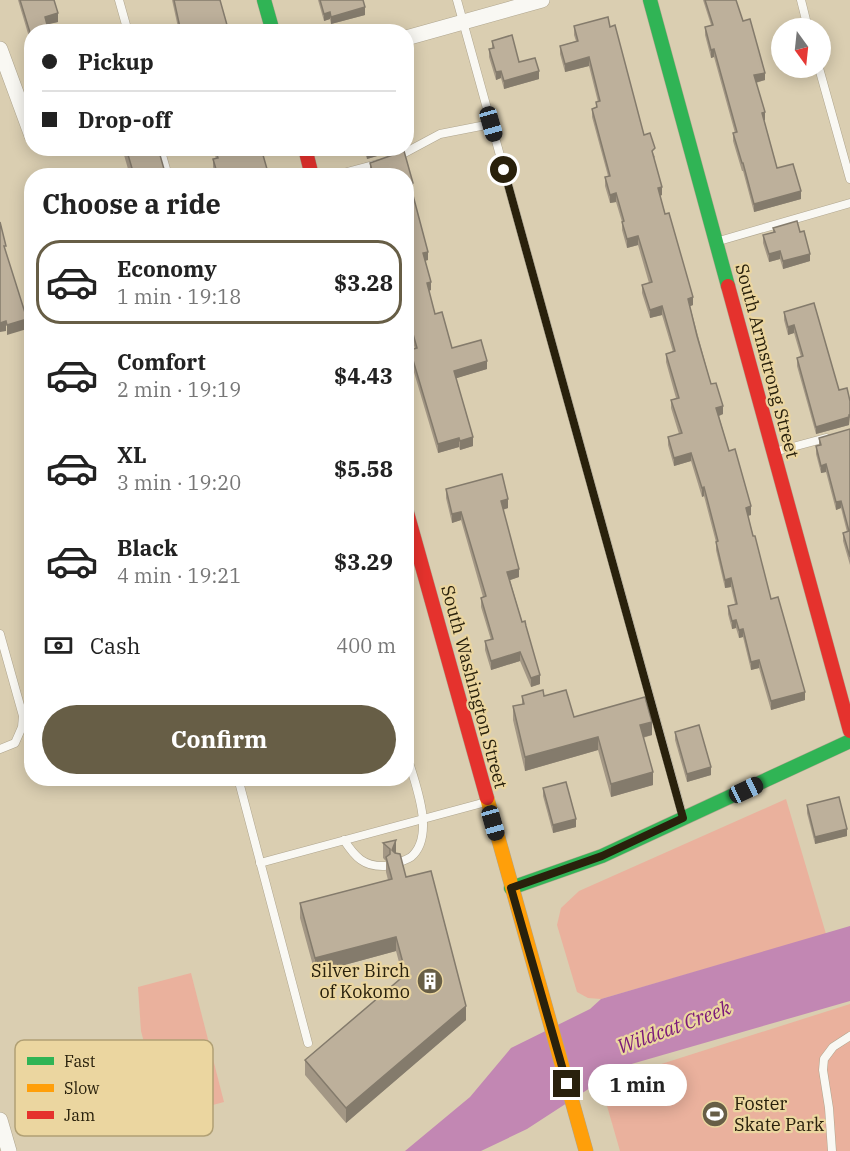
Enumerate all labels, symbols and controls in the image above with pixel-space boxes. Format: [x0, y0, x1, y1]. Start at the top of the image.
north arrow [771, 18, 831, 78]
map controls [771, 18, 831, 78]
text: Pickup [78, 47, 154, 76]
car [477, 104, 505, 144]
text: Drop-off [78, 105, 172, 134]
route start [490, 156, 517, 183]
text: Choose a ride [42, 186, 221, 221]
text: Economy [117, 254, 217, 283]
icon: car [45, 255, 99, 309]
street label: South Armstrong Street [730, 261, 805, 461]
text: $3.28 [334, 268, 393, 297]
text: 1 min · 19:18 [117, 283, 241, 310]
text: Comfort [117, 347, 206, 376]
icon: car [45, 348, 99, 402]
text: $4.43 [334, 361, 393, 390]
text: 2 min · 19:19 [117, 376, 241, 403]
text: XL [117, 440, 147, 469]
icon: car [45, 441, 99, 495]
text: $5.58 [334, 454, 393, 483]
text: 3 min · 19:20 [117, 469, 241, 496]
text: Black [117, 533, 178, 562]
icon: car [45, 534, 99, 588]
text: $3.29 [334, 547, 393, 576]
text: 4 min · 19:21 [117, 562, 241, 589]
street label: South Washington Street [436, 583, 513, 791]
icon: cash [42, 629, 75, 662]
text: Cash [90, 631, 141, 660]
text: 400 m [336, 632, 396, 659]
button: Confirm [42, 705, 396, 774]
car [726, 774, 766, 806]
car [479, 803, 507, 843]
place label: Silver Birch of Kokomo [311, 959, 410, 1003]
building icon: Silver Birch of Kokomo [415, 966, 445, 996]
water label: Wildcat Creek [613, 993, 735, 1060]
legend [15, 1040, 213, 1136]
text: Fast [64, 1051, 96, 1071]
callout: 1 min [588, 1063, 687, 1105]
route end [553, 1070, 580, 1097]
text: 1 min [610, 1071, 666, 1098]
text: Slow [64, 1078, 100, 1098]
place label: Foster Skate Park [734, 1092, 825, 1136]
sports icon: Foster Skate Park [700, 1099, 730, 1129]
text: Jam [64, 1105, 95, 1125]

